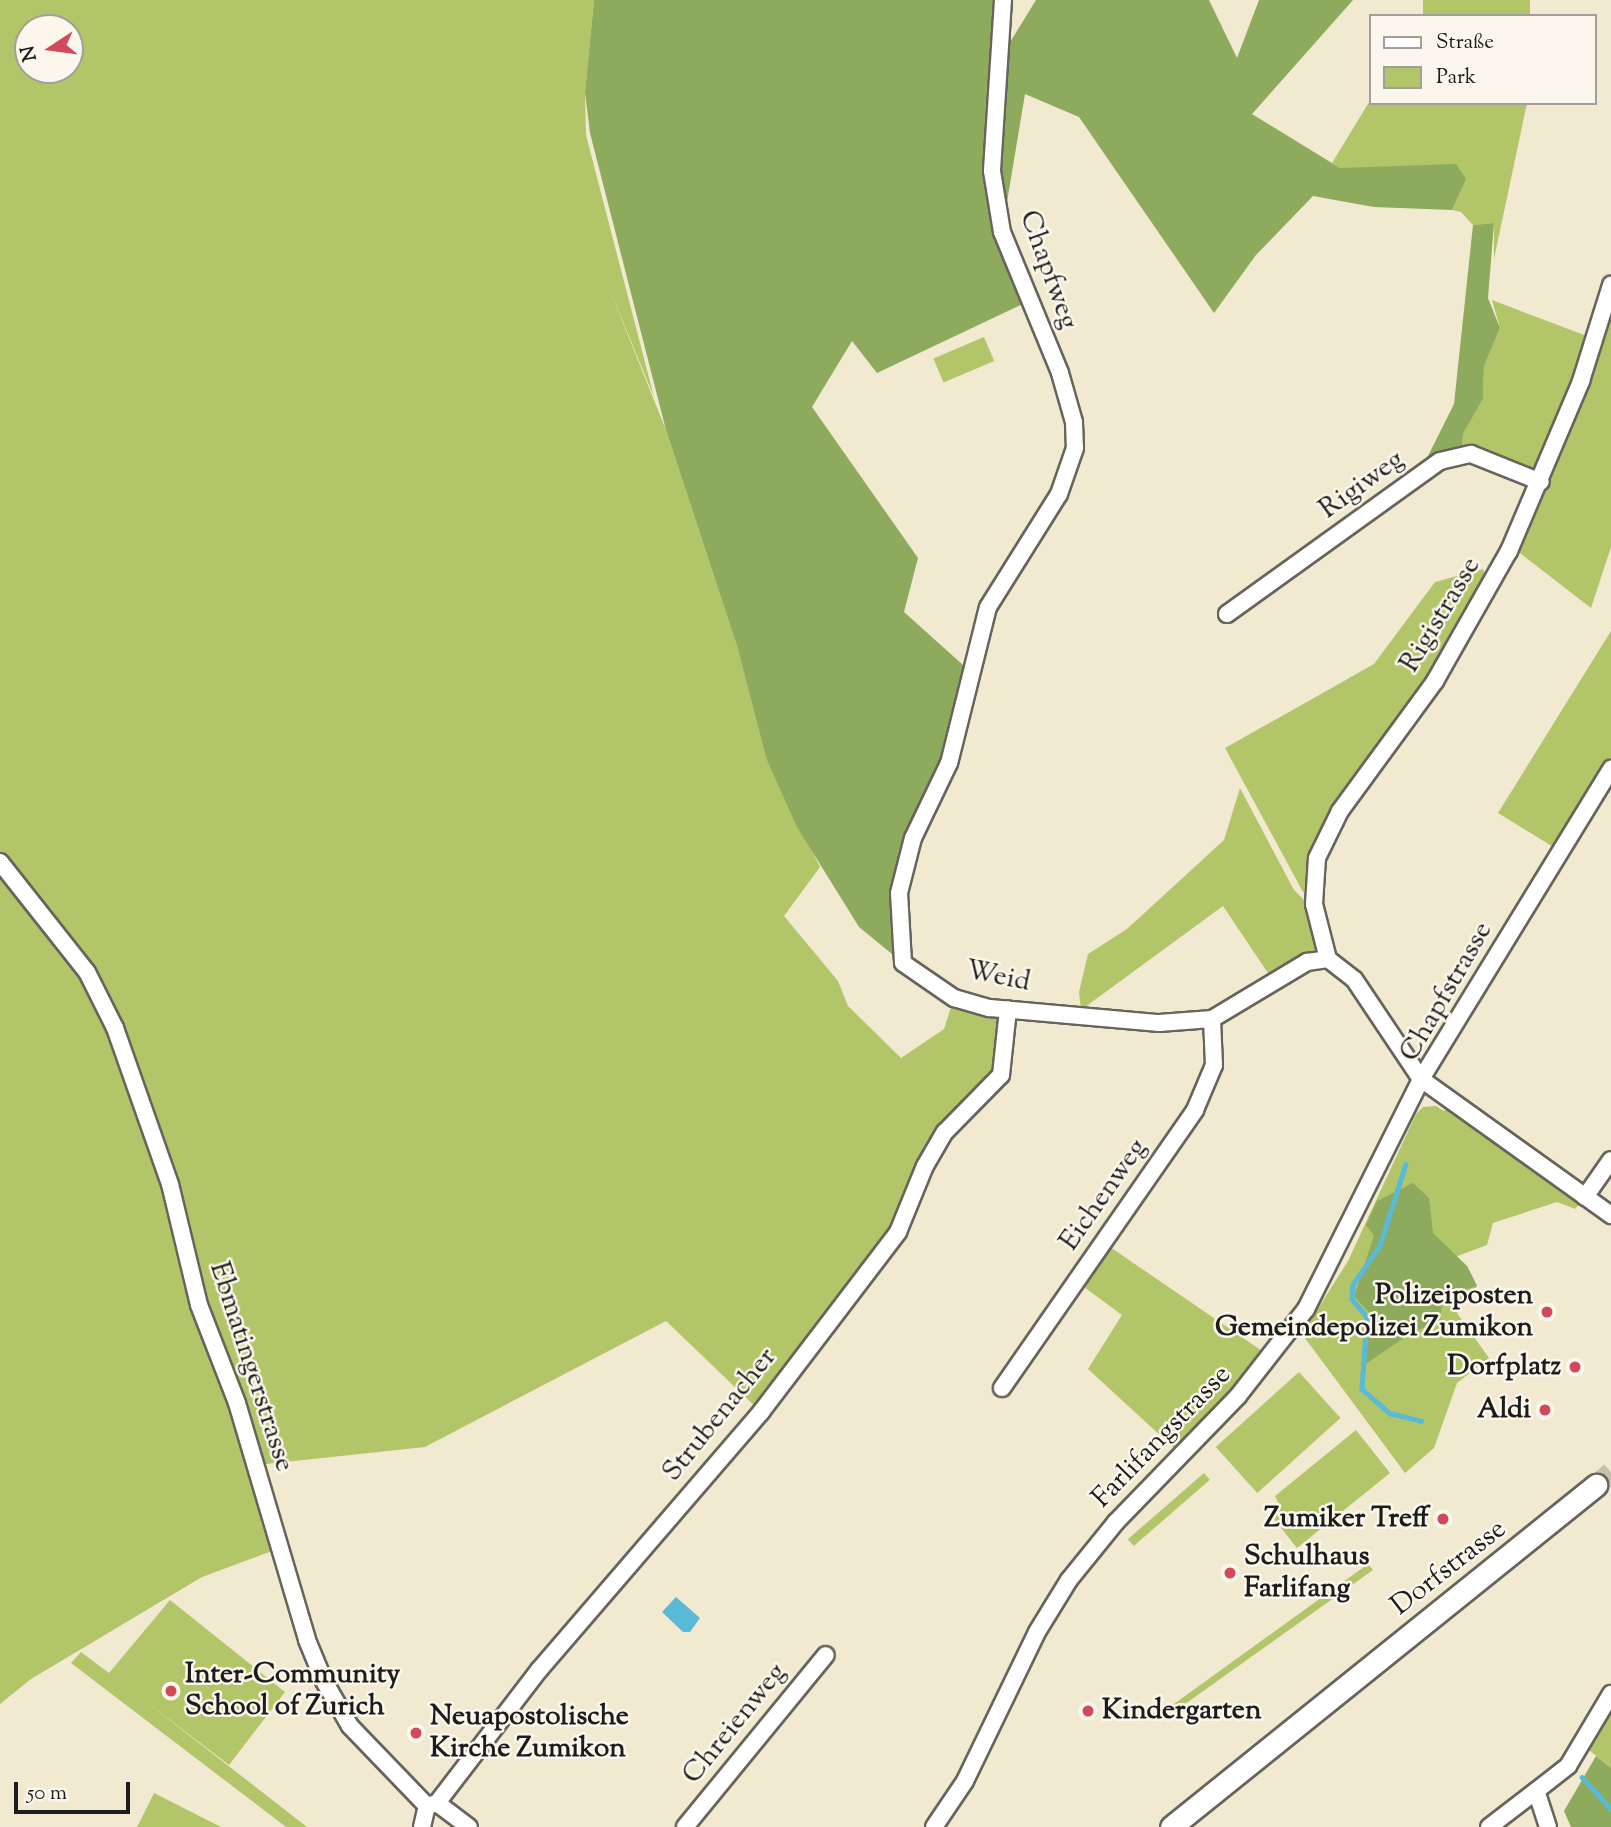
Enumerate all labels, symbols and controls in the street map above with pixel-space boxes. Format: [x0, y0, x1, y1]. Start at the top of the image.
north arrow [14, 14, 84, 84]
legend [1370, 14, 1597, 105]
text: Straße [1436, 28, 1494, 58]
text: N [15, 43, 45, 64]
text: Park [1436, 63, 1476, 93]
street label: Chapfweg [1011, 206, 1085, 334]
street label: Rigiweg [1313, 443, 1411, 527]
street label: Rigistrasse [1393, 551, 1489, 679]
street label: Chapfstrasse [1393, 916, 1501, 1068]
street label: Weid [963, 954, 1033, 1000]
street label: Eichenweg [1053, 1133, 1155, 1257]
street label: Ebmatingerstrasse [201, 1258, 301, 1476]
place label: Polizeiposten Gemeindepolizei Zumikon [1215, 1279, 1533, 1345]
marker: Polizeiposten Gemeindepolizei Zumikon [1539, 1304, 1555, 1320]
street label: Strubenacher [656, 1341, 784, 1489]
place label: Dorfplatz [1447, 1350, 1561, 1384]
street label: Farlifangstrasse [1086, 1359, 1238, 1515]
marker: Dorfplatz [1567, 1359, 1583, 1375]
place label: Aldi [1477, 1393, 1531, 1427]
marker: Aldi [1537, 1402, 1553, 1418]
place label: Zumiker Treff [1264, 1502, 1429, 1536]
marker: Zumiker Treff [1435, 1511, 1451, 1527]
street label: Dorfstrasse [1385, 1513, 1513, 1623]
place label: Schulhaus Farlifang [1244, 1540, 1369, 1606]
marker: Schulhaus Farlifang [1222, 1565, 1238, 1581]
street label: Chreienweg [676, 1657, 794, 1791]
place label: Inter-Community School of Zurich [185, 1658, 400, 1724]
marker: Inter-Community School of Zurich [163, 1683, 179, 1699]
place label: Kindergarten [1102, 1694, 1261, 1728]
place label: Neuapostolische Kirche Zumikon [430, 1700, 629, 1766]
marker: Kindergarten [1080, 1703, 1096, 1719]
marker: Neuapostolische Kirche Zumikon [408, 1725, 424, 1741]
scale bar [18, 1768, 133, 1812]
text: 50 m [27, 1779, 67, 1809]

